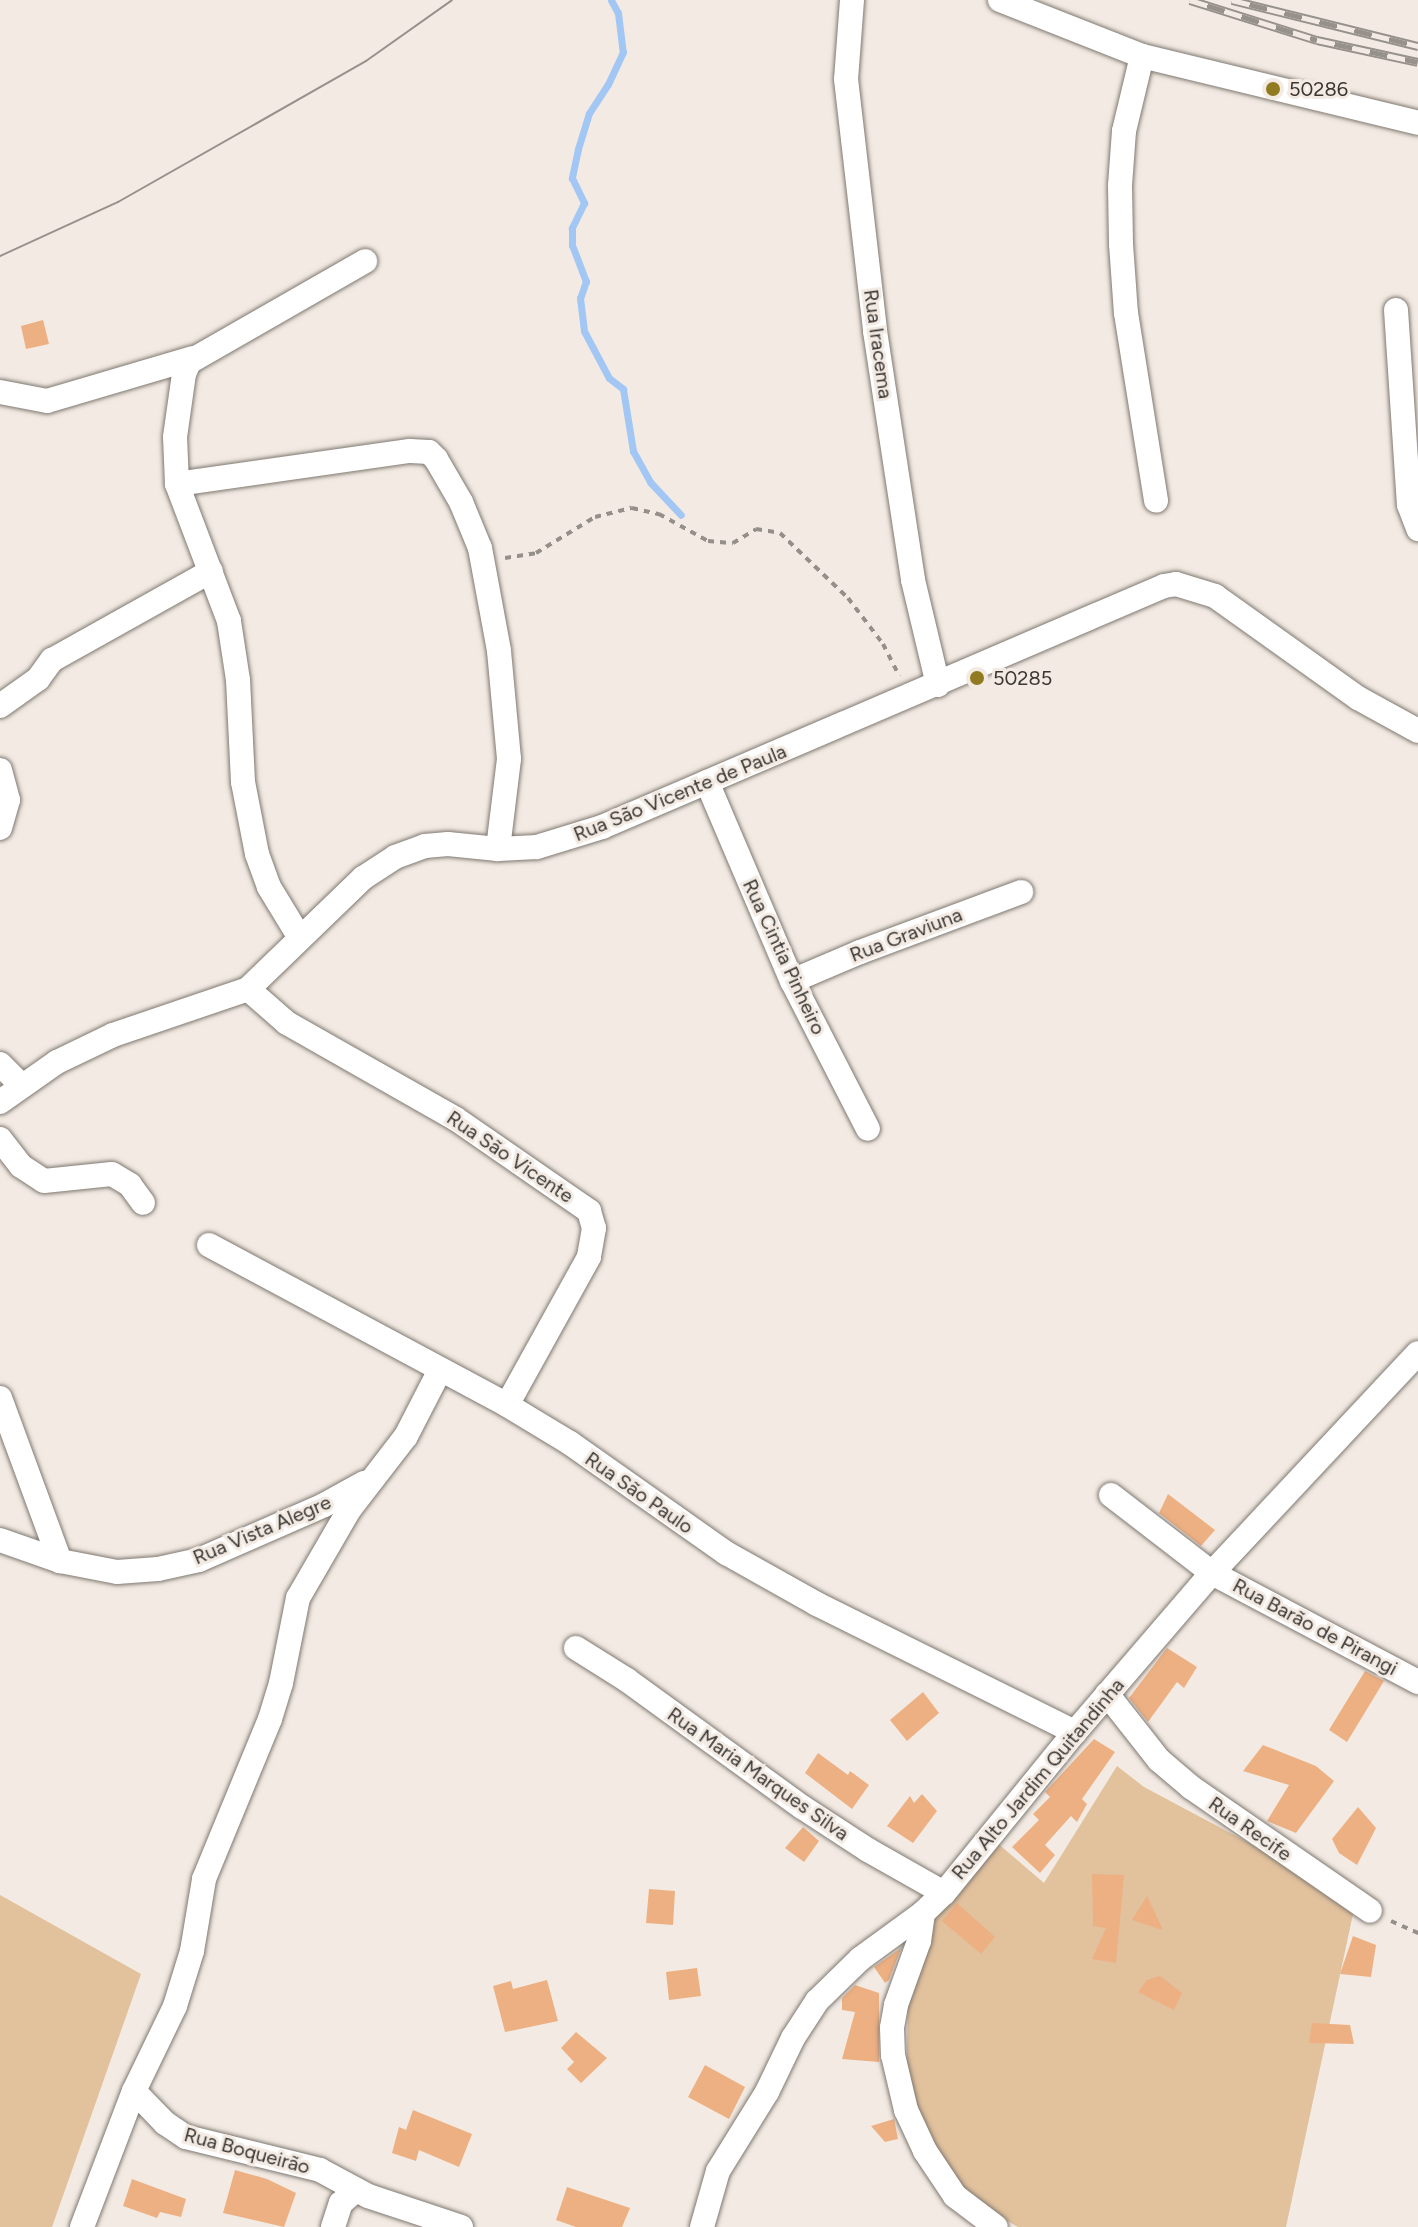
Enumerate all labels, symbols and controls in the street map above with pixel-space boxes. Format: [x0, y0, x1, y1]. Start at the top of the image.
place label: 50286 [1289, 77, 1348, 101]
marker: 50286 [1264, 80, 1282, 98]
street label: Rua Iracema [858, 288, 898, 400]
place label: 50285 [993, 666, 1052, 690]
marker: 50285 [968, 669, 986, 687]
street label: Rua São Vicente de Paula [570, 739, 790, 847]
street label: Rua Cintia Pinheiro [737, 875, 831, 1039]
street label: Rua Graviuna [846, 903, 966, 967]
street label: Rua São Vicente [442, 1106, 578, 1208]
street label: Rua São Paulo [580, 1447, 698, 1539]
street label: Rua Vista Alegre [189, 1490, 335, 1570]
street label: Rua Barão de Pirangi [1229, 1573, 1401, 1681]
street label: Rua Alto Jardim Quitandinha [947, 1673, 1129, 1885]
street label: Rua Maria Marques Silva [663, 1702, 853, 1846]
street label: Rua Recife [1204, 1792, 1296, 1866]
street label: Rua Boqueirão [181, 2123, 313, 2179]

